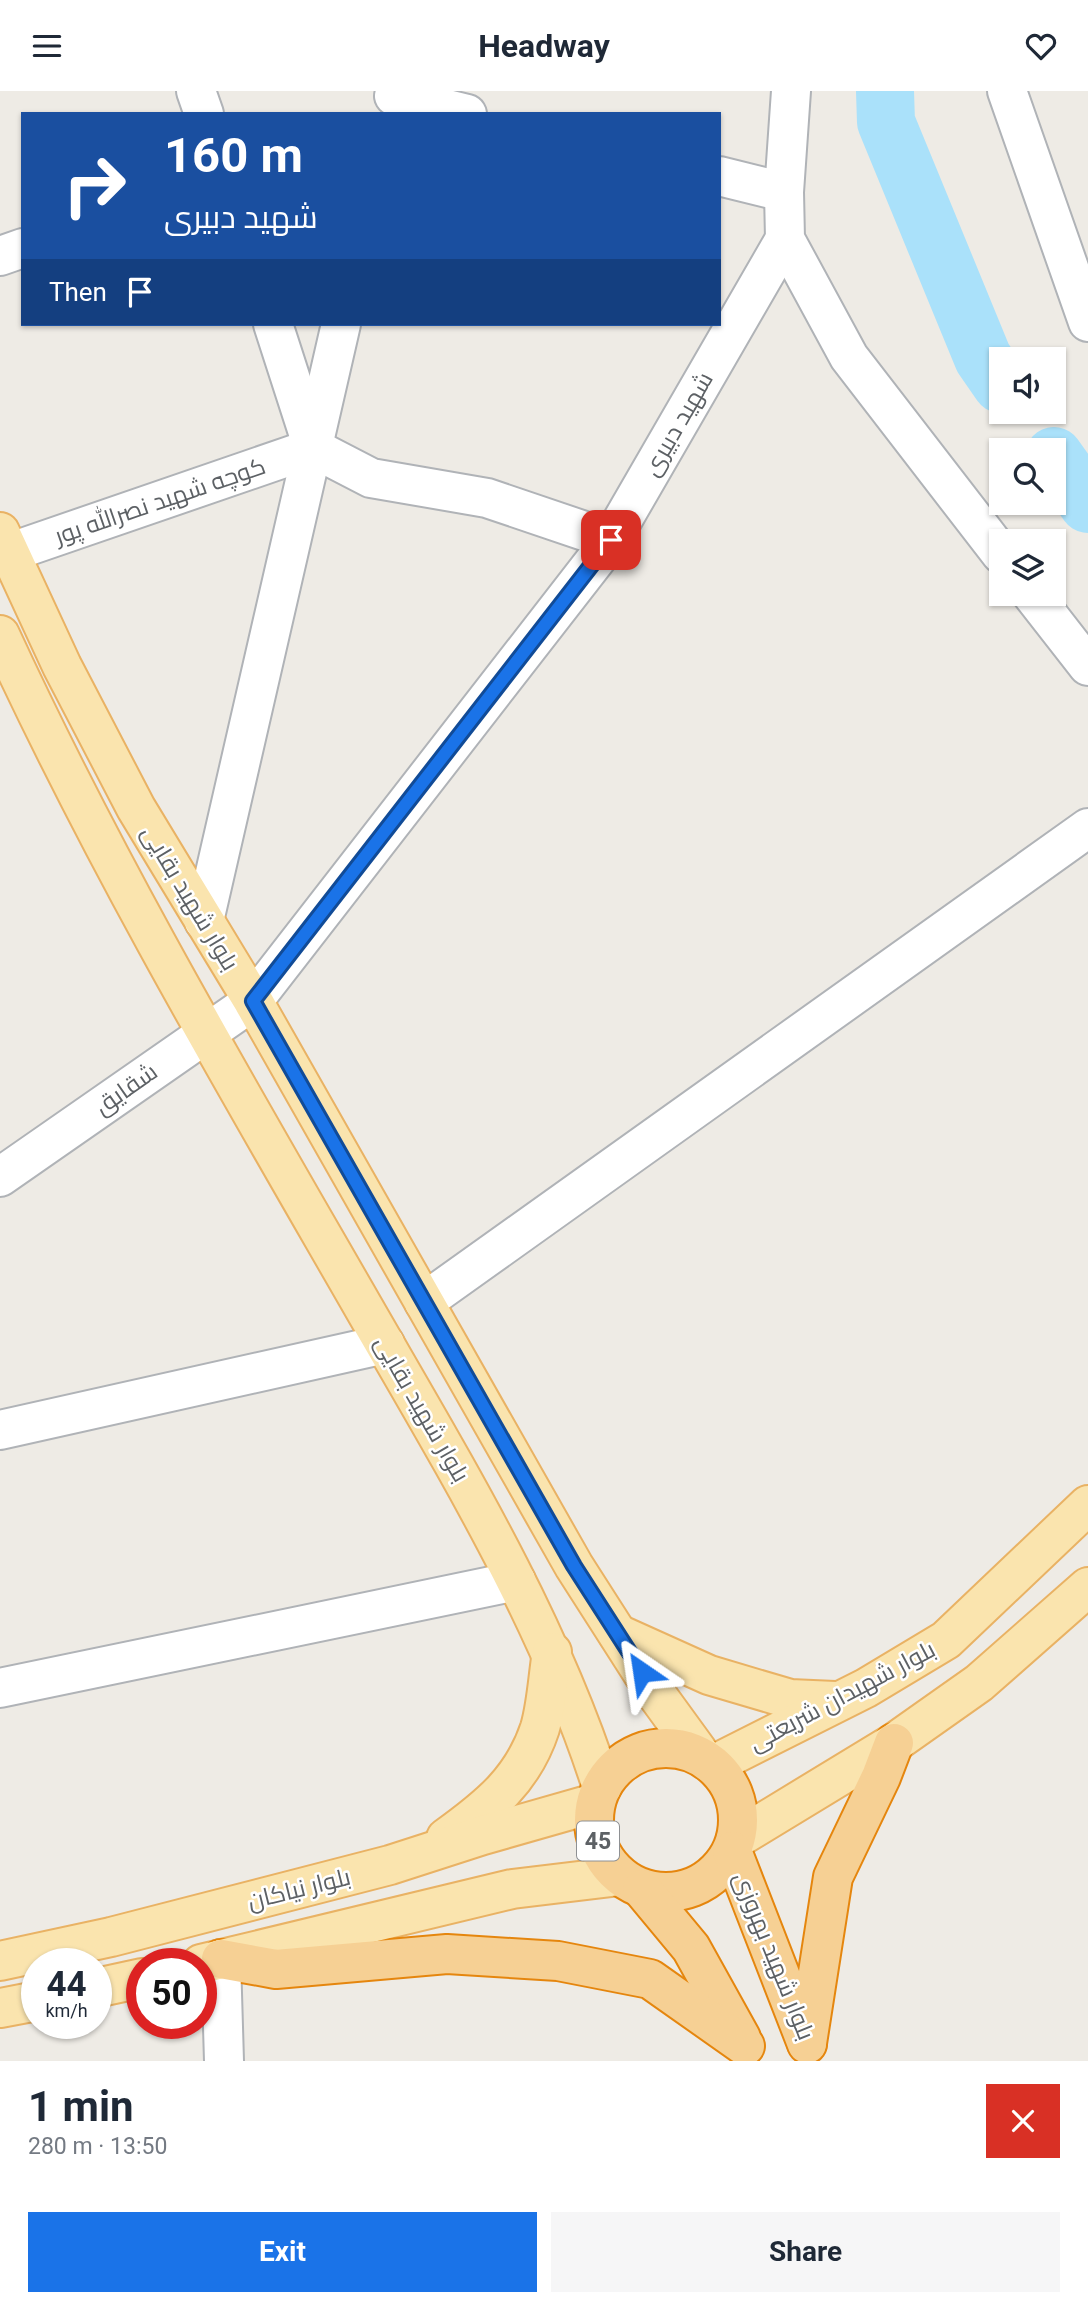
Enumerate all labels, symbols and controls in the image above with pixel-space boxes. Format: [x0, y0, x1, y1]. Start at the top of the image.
icon: menu [28, 27, 66, 65]
text: Headway [478, 27, 610, 65]
icon: heart [1022, 27, 1060, 65]
text: 160 m [164, 127, 303, 184]
icon: right [49, 140, 140, 231]
text: شهید دبیری [164, 198, 318, 236]
icon: arrive [121, 273, 159, 311]
text: Then [49, 277, 107, 307]
map controls [989, 347, 1066, 606]
button: sound [989, 347, 1066, 424]
street label: شهید دبیری [637, 367, 719, 481]
button: search [989, 438, 1066, 515]
street label: کوچه شهید نصرالله پور [48, 450, 270, 553]
pin [581, 510, 641, 570]
icon: arrive [592, 521, 630, 559]
button: layers [989, 529, 1066, 606]
street label: بلوار شهید بقایی [136, 820, 244, 976]
street label: شقایق [89, 1057, 163, 1121]
street label: بلوار شهید بقایی [369, 1331, 475, 1487]
position arrow [605, 1635, 679, 1709]
street label: بلوار شهیدان شریعتی [744, 1635, 940, 1757]
road number: 45 [577, 1821, 619, 1861]
street label: بلوار نیاکان [245, 1863, 353, 1915]
street label: بلوار شهید بهروزی [728, 1868, 820, 2044]
speed limit sign: 50 [126, 1948, 217, 2039]
text: 44 [46, 1964, 87, 2005]
text: km/h [45, 2000, 88, 2021]
text: 1 min [28, 2082, 134, 2131]
button: close [986, 2084, 1060, 2158]
text: 280 m · 13:50 [28, 2133, 167, 2160]
button: Exit [28, 2212, 537, 2292]
button: Share [551, 2212, 1060, 2292]

